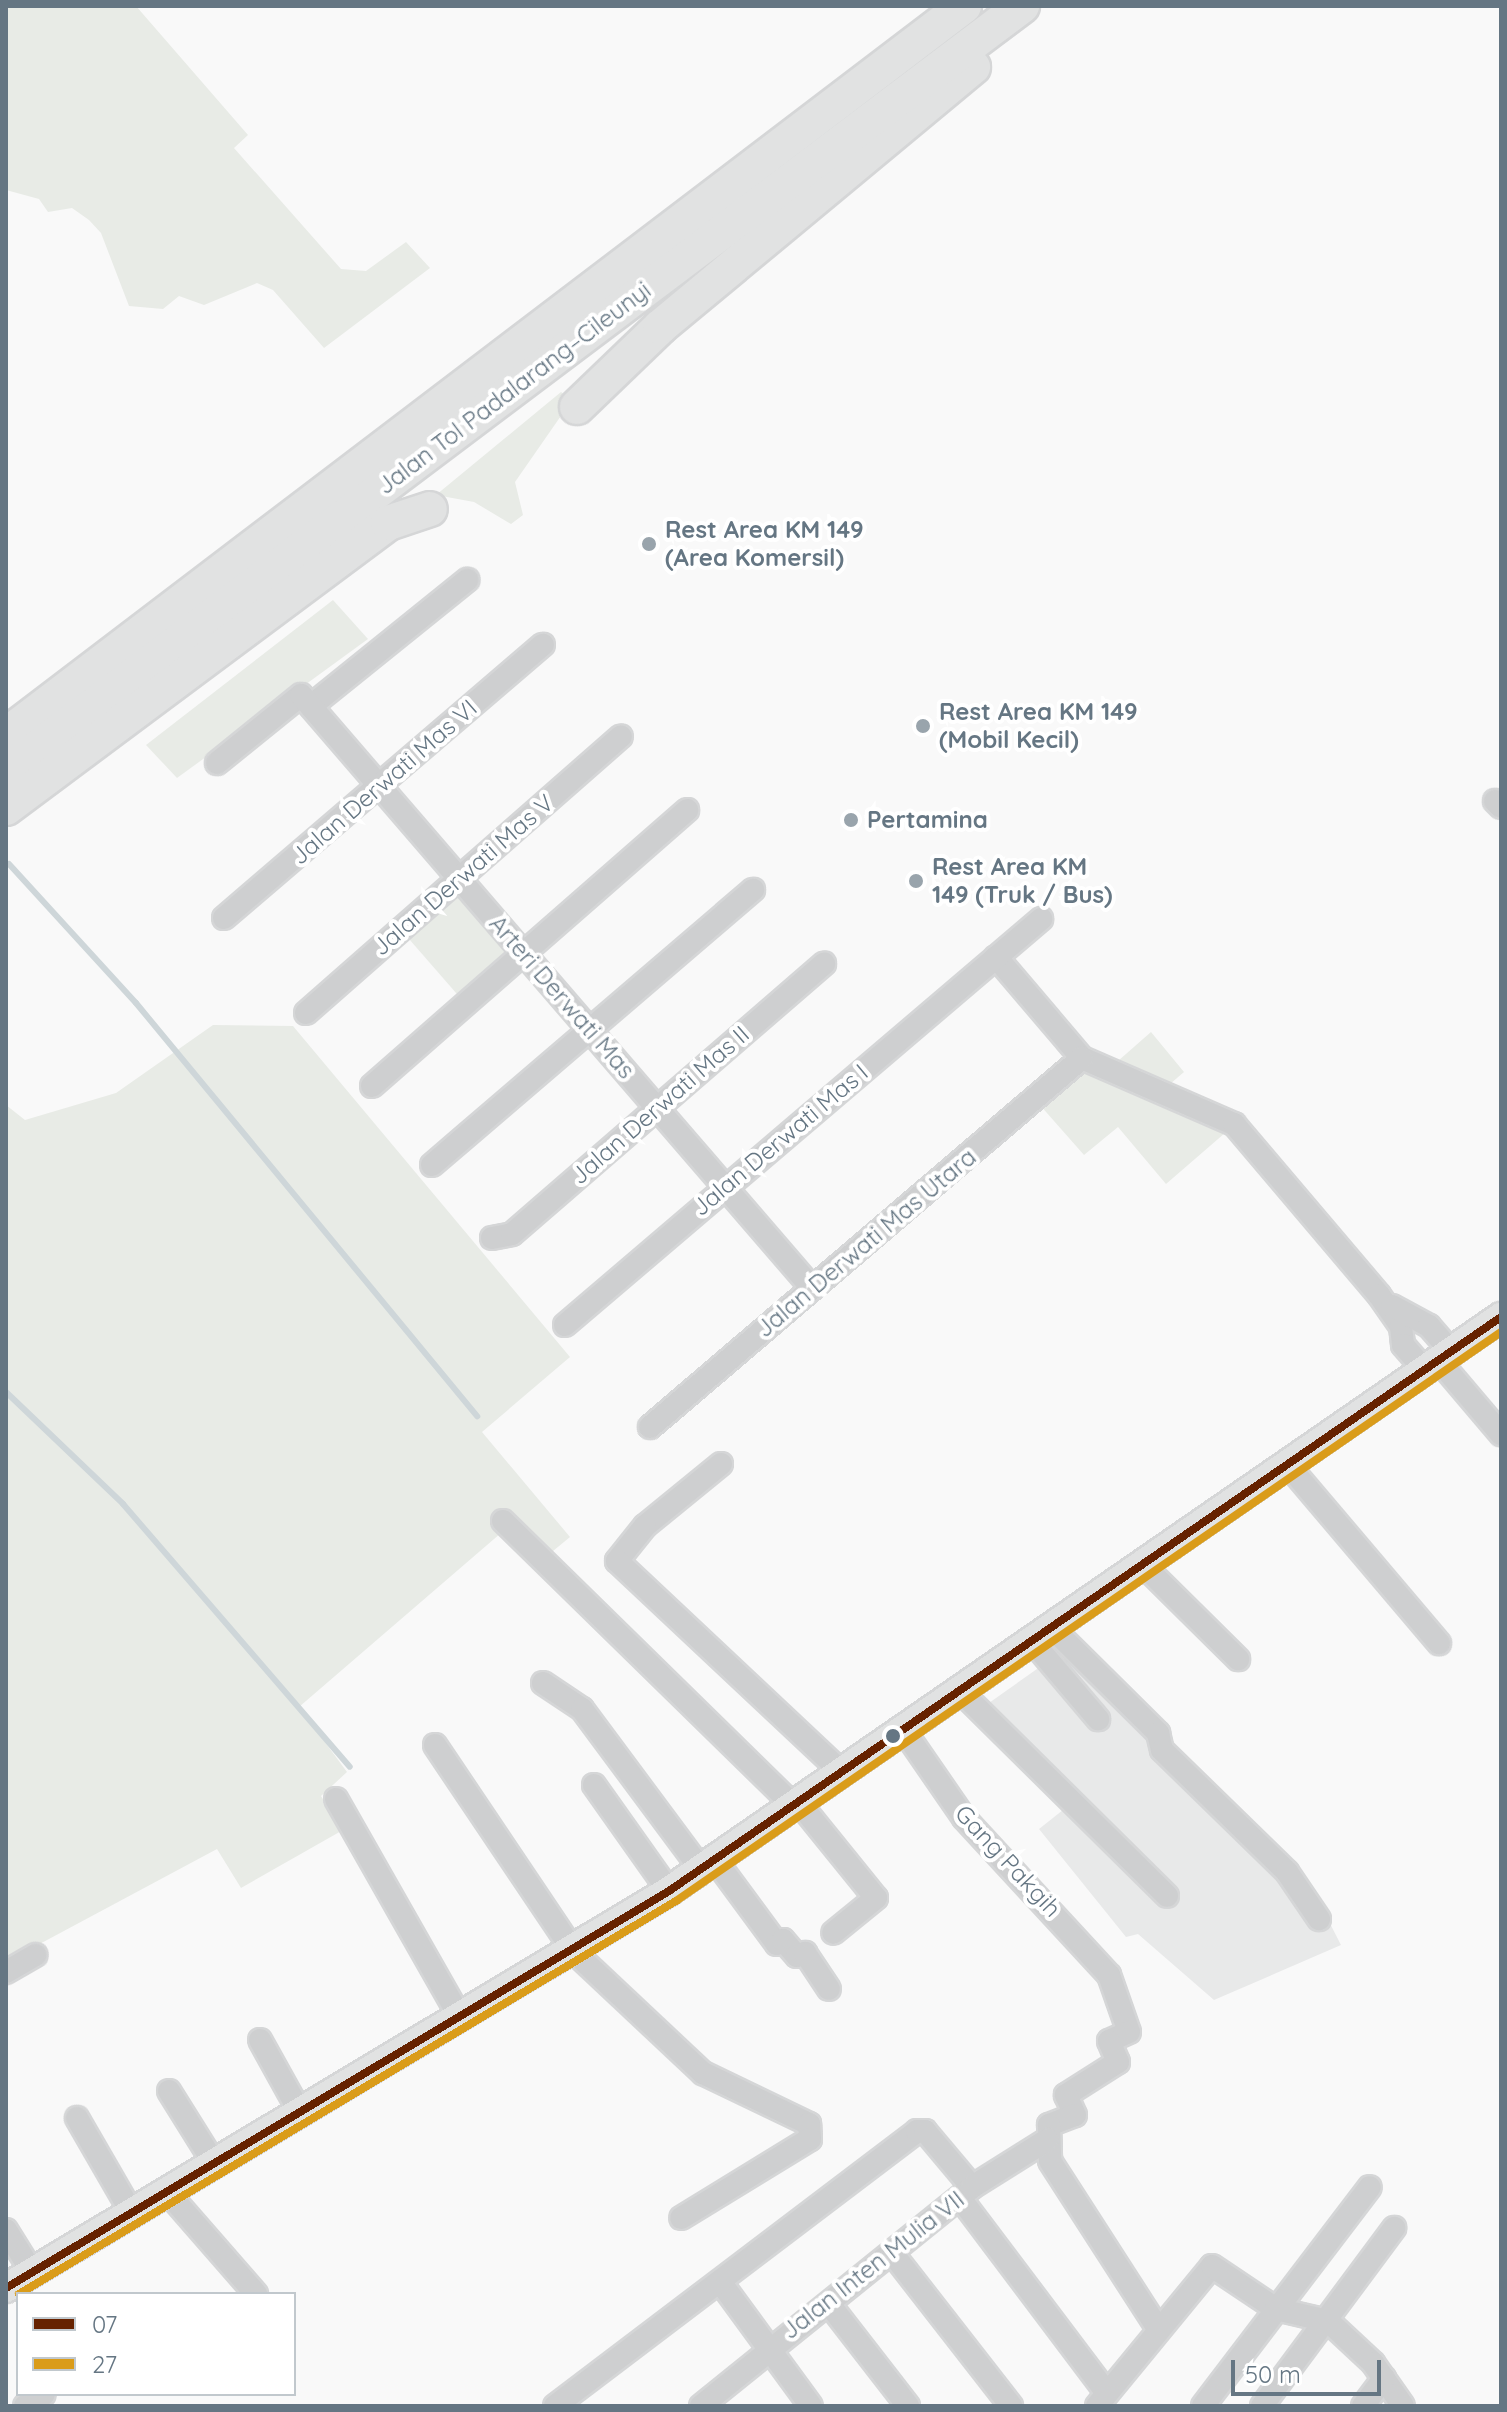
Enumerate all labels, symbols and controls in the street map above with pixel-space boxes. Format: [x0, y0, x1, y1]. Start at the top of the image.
street label: Jalan Tol Padalarang–Cileunyi [371, 276, 657, 500]
place label: Rest Area KM 149 (Area Komersil) [665, 516, 864, 572]
marker: Rest Area KM 149 (Area Komersil) [640, 535, 658, 553]
street label: Jalan Derwati Mas VI [285, 693, 483, 871]
place label: Rest Area KM 149 (Mobil Kecil) [939, 698, 1138, 754]
marker: Rest Area KM 149 (Mobil Kecil) [914, 717, 932, 735]
street label: Jalan Derwati Mas V [366, 788, 560, 962]
place label: Pertamina [867, 806, 988, 834]
marker: Pertamina [842, 811, 860, 829]
place label: Rest Area KM 149 (Truk / Bus) [932, 853, 1113, 909]
marker: Rest Area KM 149 (Truk / Bus) [907, 872, 925, 890]
street label: Arteri Derwati Mas [483, 909, 641, 1085]
street label: Jalan Derwati Mas II [565, 1020, 755, 1190]
street label: Jalan Derwati Mas I [686, 1058, 874, 1222]
street label: Jalan Derwati Mas Utara [750, 1143, 982, 1343]
unlabelled marker [885, 1728, 901, 1744]
street label: Gang Pakgih [949, 1799, 1067, 1923]
street label: Jalan Inten Mulia VII [776, 2185, 970, 2345]
legend [16, 2292, 296, 2396]
text: 07 [92, 2309, 117, 2339]
scale bar [1235, 2344, 1385, 2394]
text: 27 [92, 2349, 117, 2379]
text: 50 m [1245, 2359, 1301, 2389]

